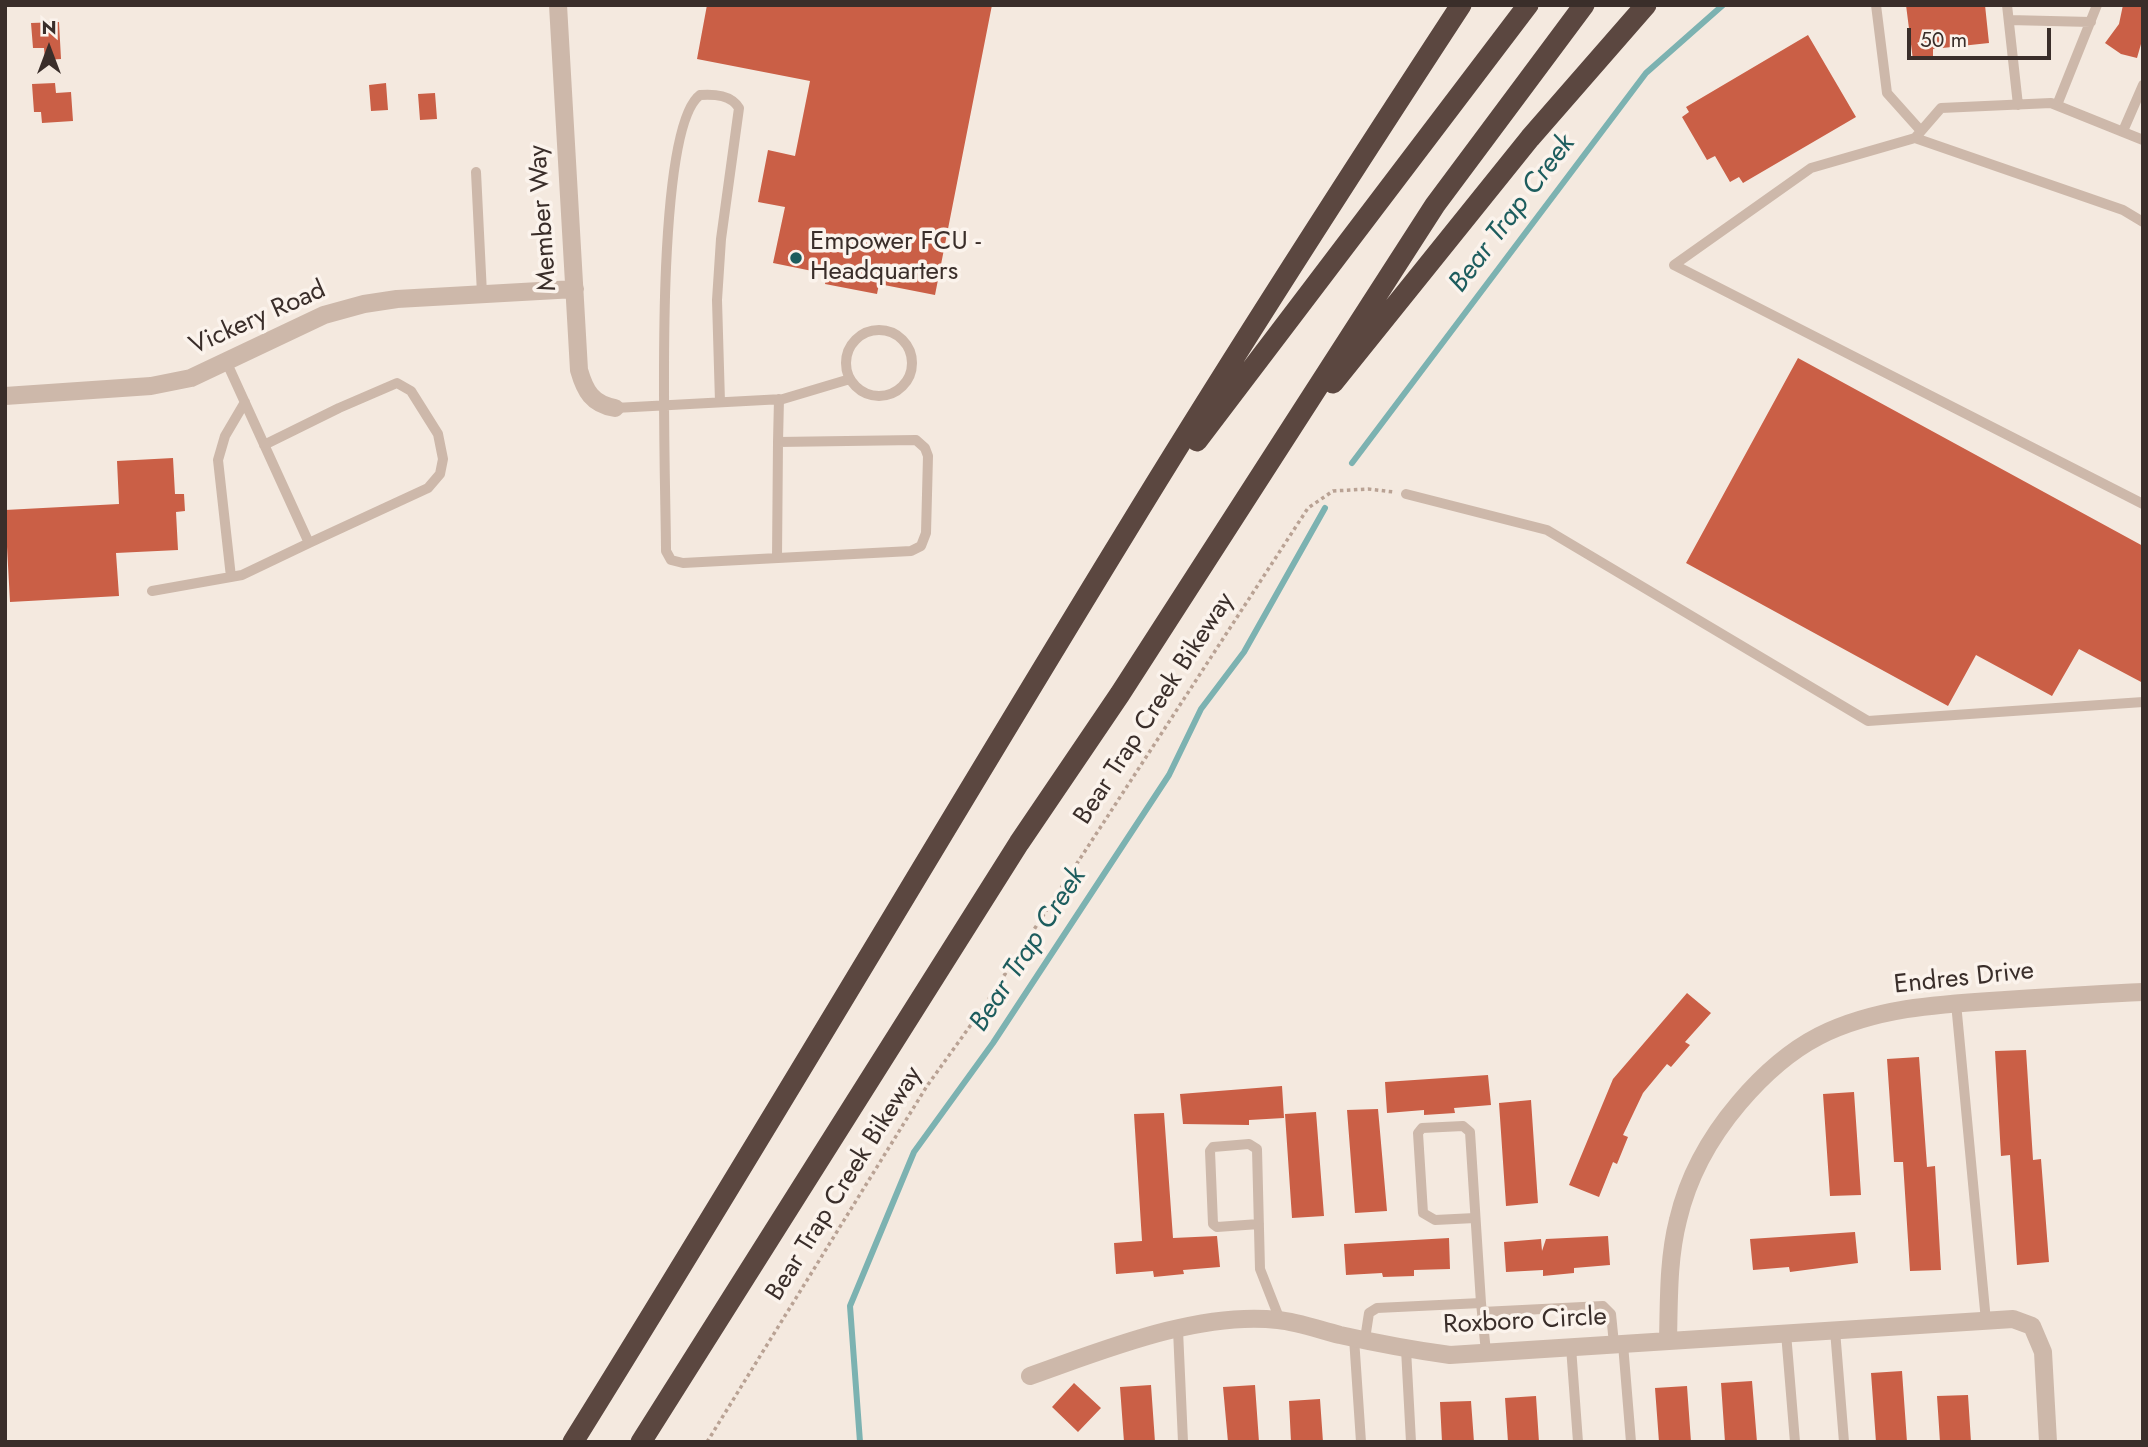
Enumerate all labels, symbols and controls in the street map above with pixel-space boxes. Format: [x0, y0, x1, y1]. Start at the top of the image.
north arrow [14, 14, 84, 84]
text: N [41, 14, 57, 41]
scale bar [1910, 14, 2054, 58]
text: 50 m [1920, 25, 1967, 55]
water label: Bear Trap Creek [1443, 128, 1583, 300]
street label: Member Way [523, 144, 565, 292]
place label: Empower FCU - Headquarters [810, 227, 981, 288]
marker: Empower FCU - Headquarters [788, 250, 804, 266]
street label: Vickery Road [185, 275, 331, 363]
street label: Bear Trap Creek Bikeway [1068, 587, 1242, 831]
water label: Bear Trap Creek [963, 862, 1095, 1038]
street label: Endres Drive [1892, 956, 2036, 1002]
street label: Bear Trap Creek Bikeway [760, 1061, 930, 1307]
street label: Roxboro Circle [1442, 1302, 1608, 1342]

